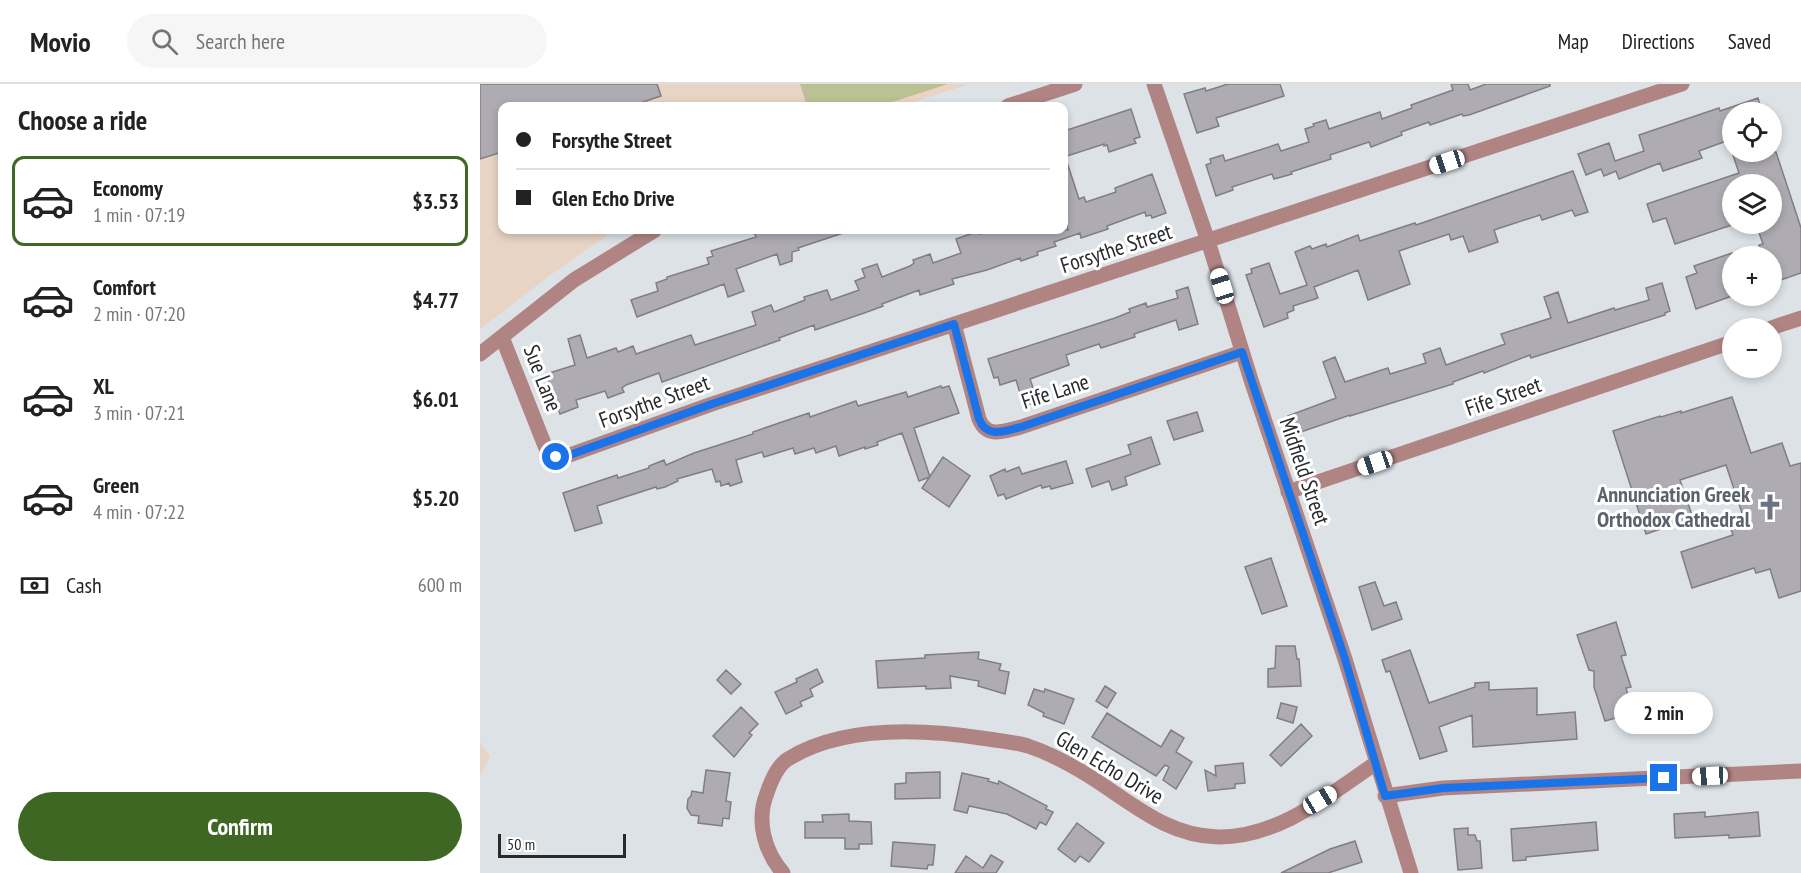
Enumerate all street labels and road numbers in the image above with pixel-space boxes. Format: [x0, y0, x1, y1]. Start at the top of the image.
street label: Forsythe Street [1057, 217, 1175, 279]
street label: Sue Lane [518, 341, 568, 415]
street label: Fife Lane [1018, 367, 1092, 415]
street label: Forsythe Street [595, 368, 713, 434]
street label: Fife Street [1461, 370, 1545, 422]
street label: Midfield Street [1274, 414, 1336, 528]
street label: Glen Echo Drive [1051, 724, 1169, 810]

